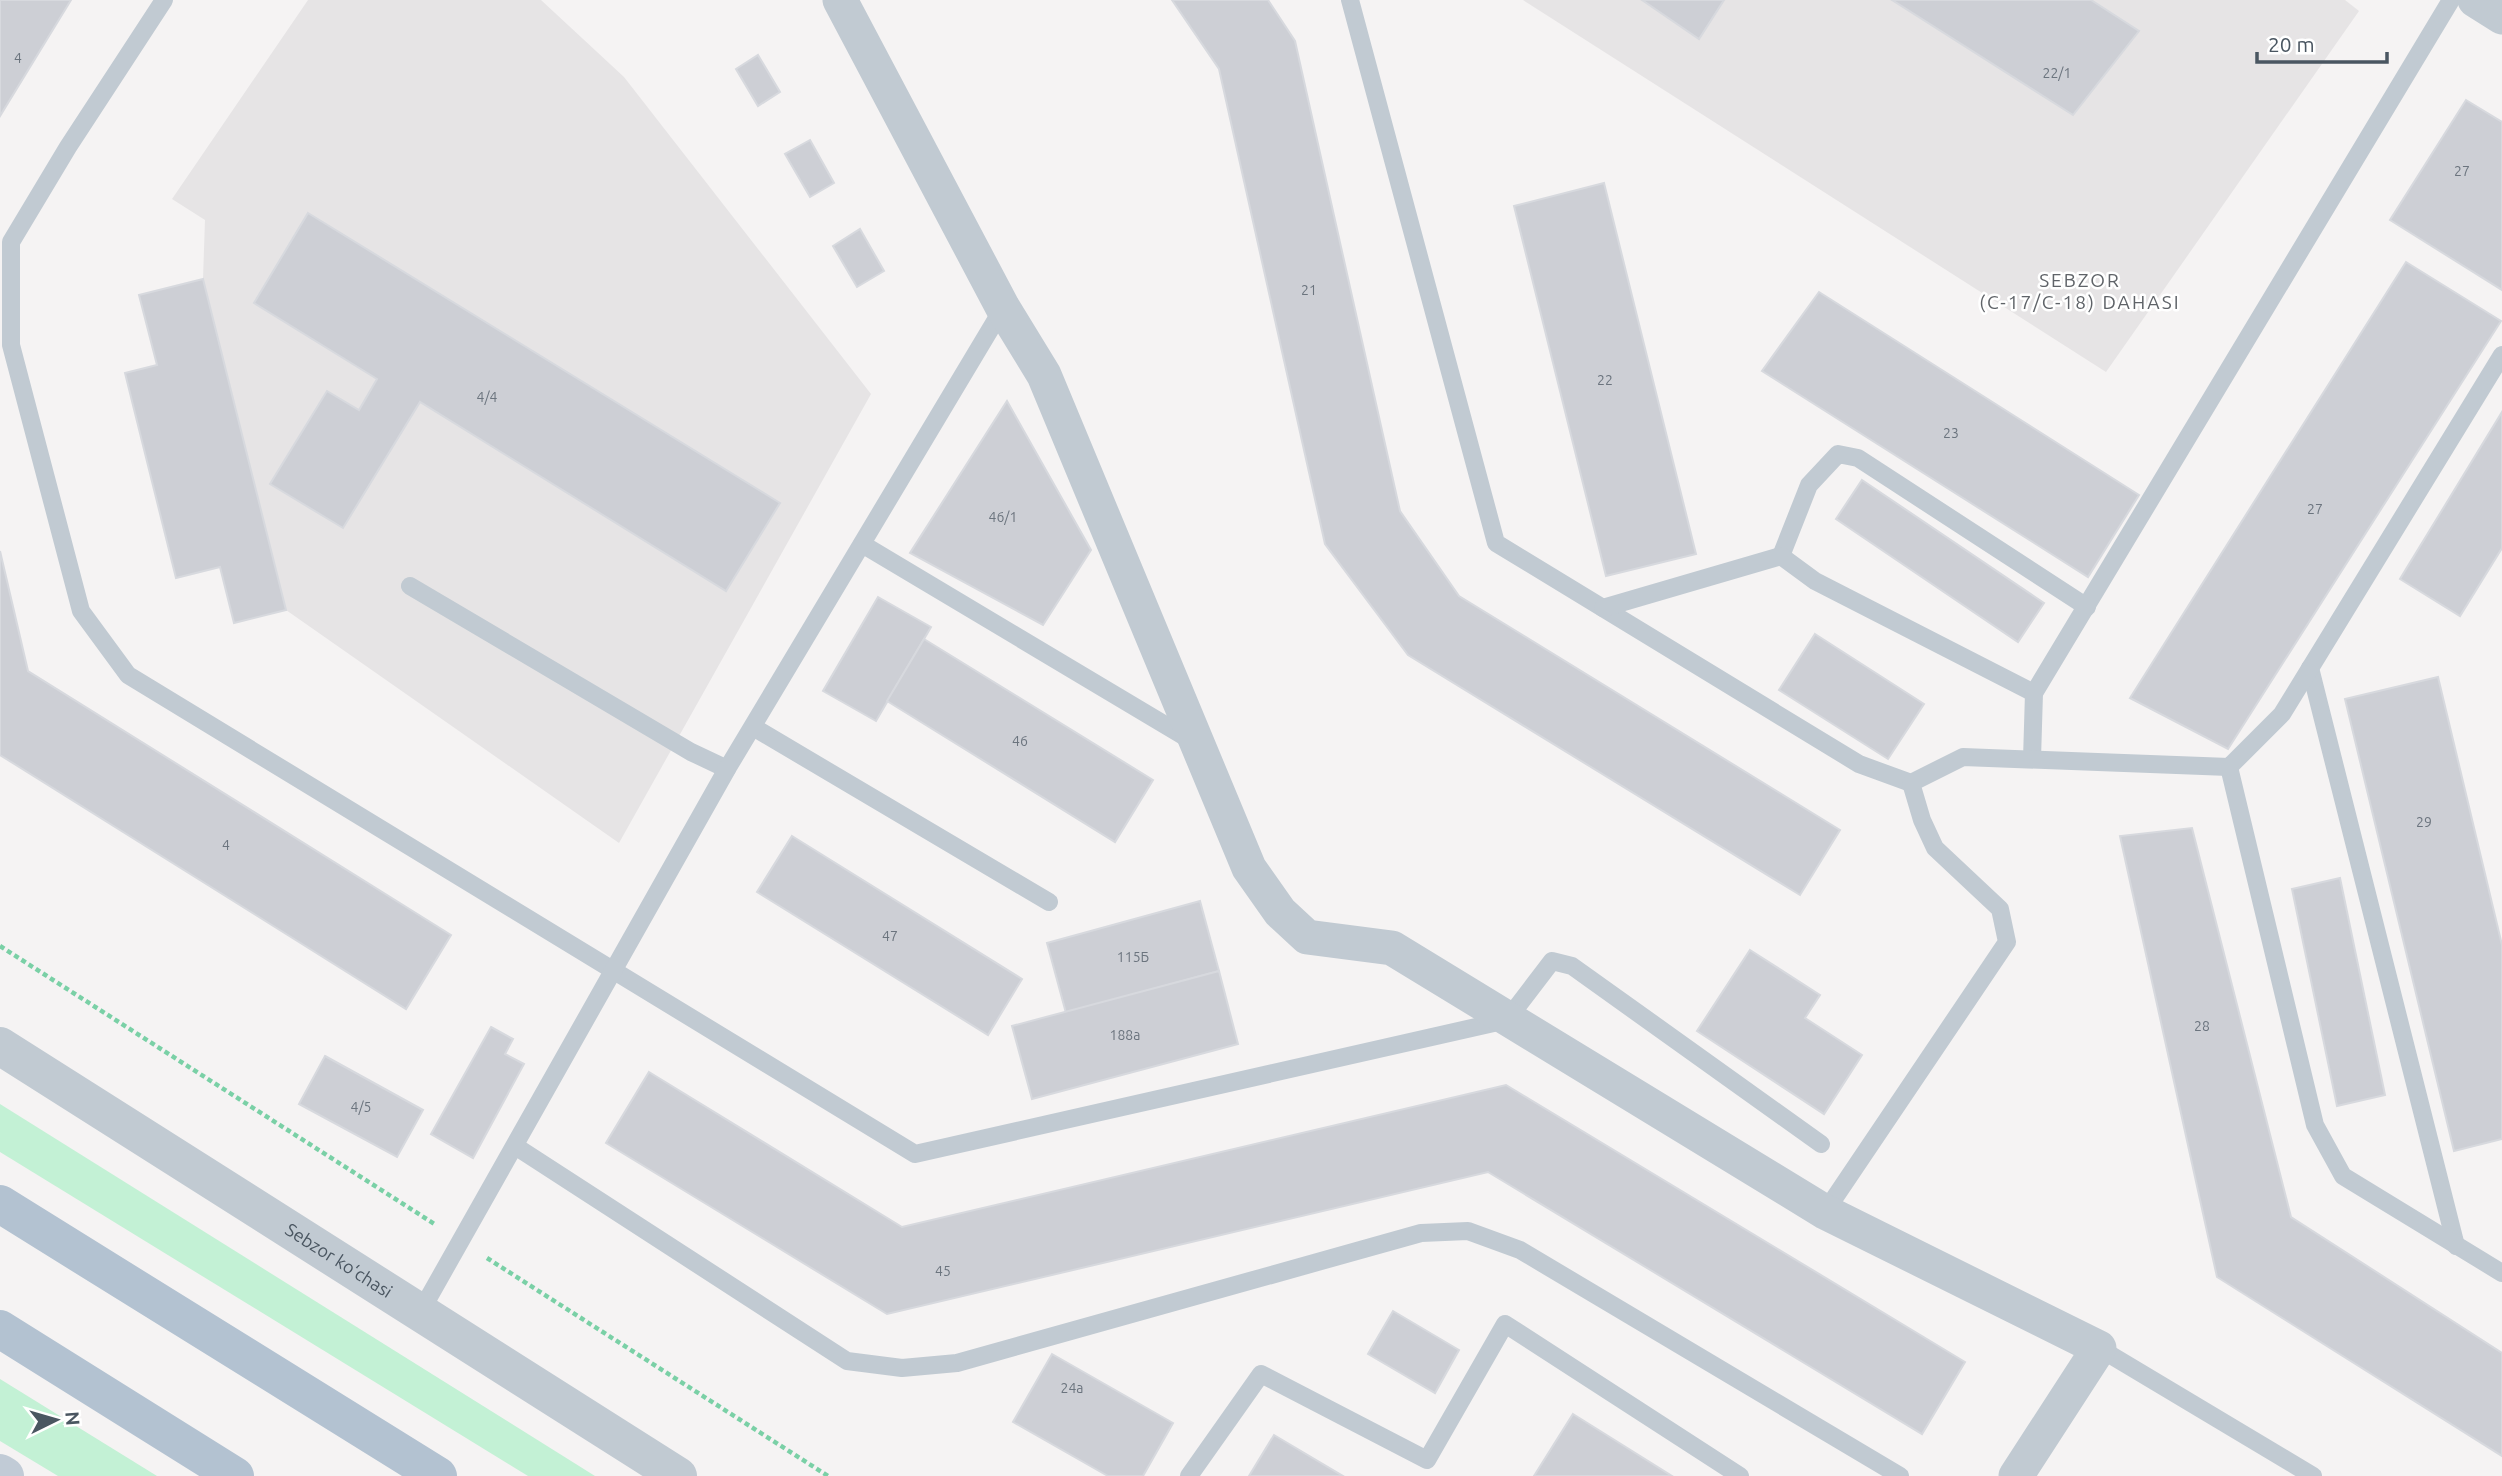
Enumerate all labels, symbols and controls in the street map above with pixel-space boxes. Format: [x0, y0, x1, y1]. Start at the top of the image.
scale bar [2257, 21, 2386, 65]
text: 20 m [2268, 32, 2315, 56]
house number: 4 [14, 50, 22, 66]
house number: 22/1 [2043, 65, 2071, 81]
house number: 27 [2454, 163, 2470, 179]
district label: SEBZOR (C-17/C-18) DAHASI [1979, 269, 2181, 313]
house number: 21 [1301, 282, 1317, 298]
house number: 22 [1597, 372, 1613, 388]
house number: 4/4 [477, 389, 498, 405]
house number: 23 [1943, 425, 1959, 441]
house number: 27 [2307, 501, 2323, 517]
house number: 46/1 [989, 509, 1017, 525]
house number: 46 [1012, 733, 1028, 749]
house number: 29 [2416, 814, 2432, 830]
house number: 4 [222, 837, 230, 853]
house number: 47 [882, 928, 898, 944]
house number: 115Б [1117, 949, 1149, 965]
house number: 28 [2194, 1018, 2210, 1034]
house number: 188a [1110, 1027, 1140, 1043]
house number: 4/5 [351, 1099, 371, 1115]
street label: Sebzor ko‘chasi [282, 1219, 396, 1301]
house number: 45 [935, 1263, 951, 1279]
house number: 24a [1061, 1380, 1084, 1396]
north arrow [21, 1385, 91, 1455]
text: N [61, 1410, 85, 1427]

